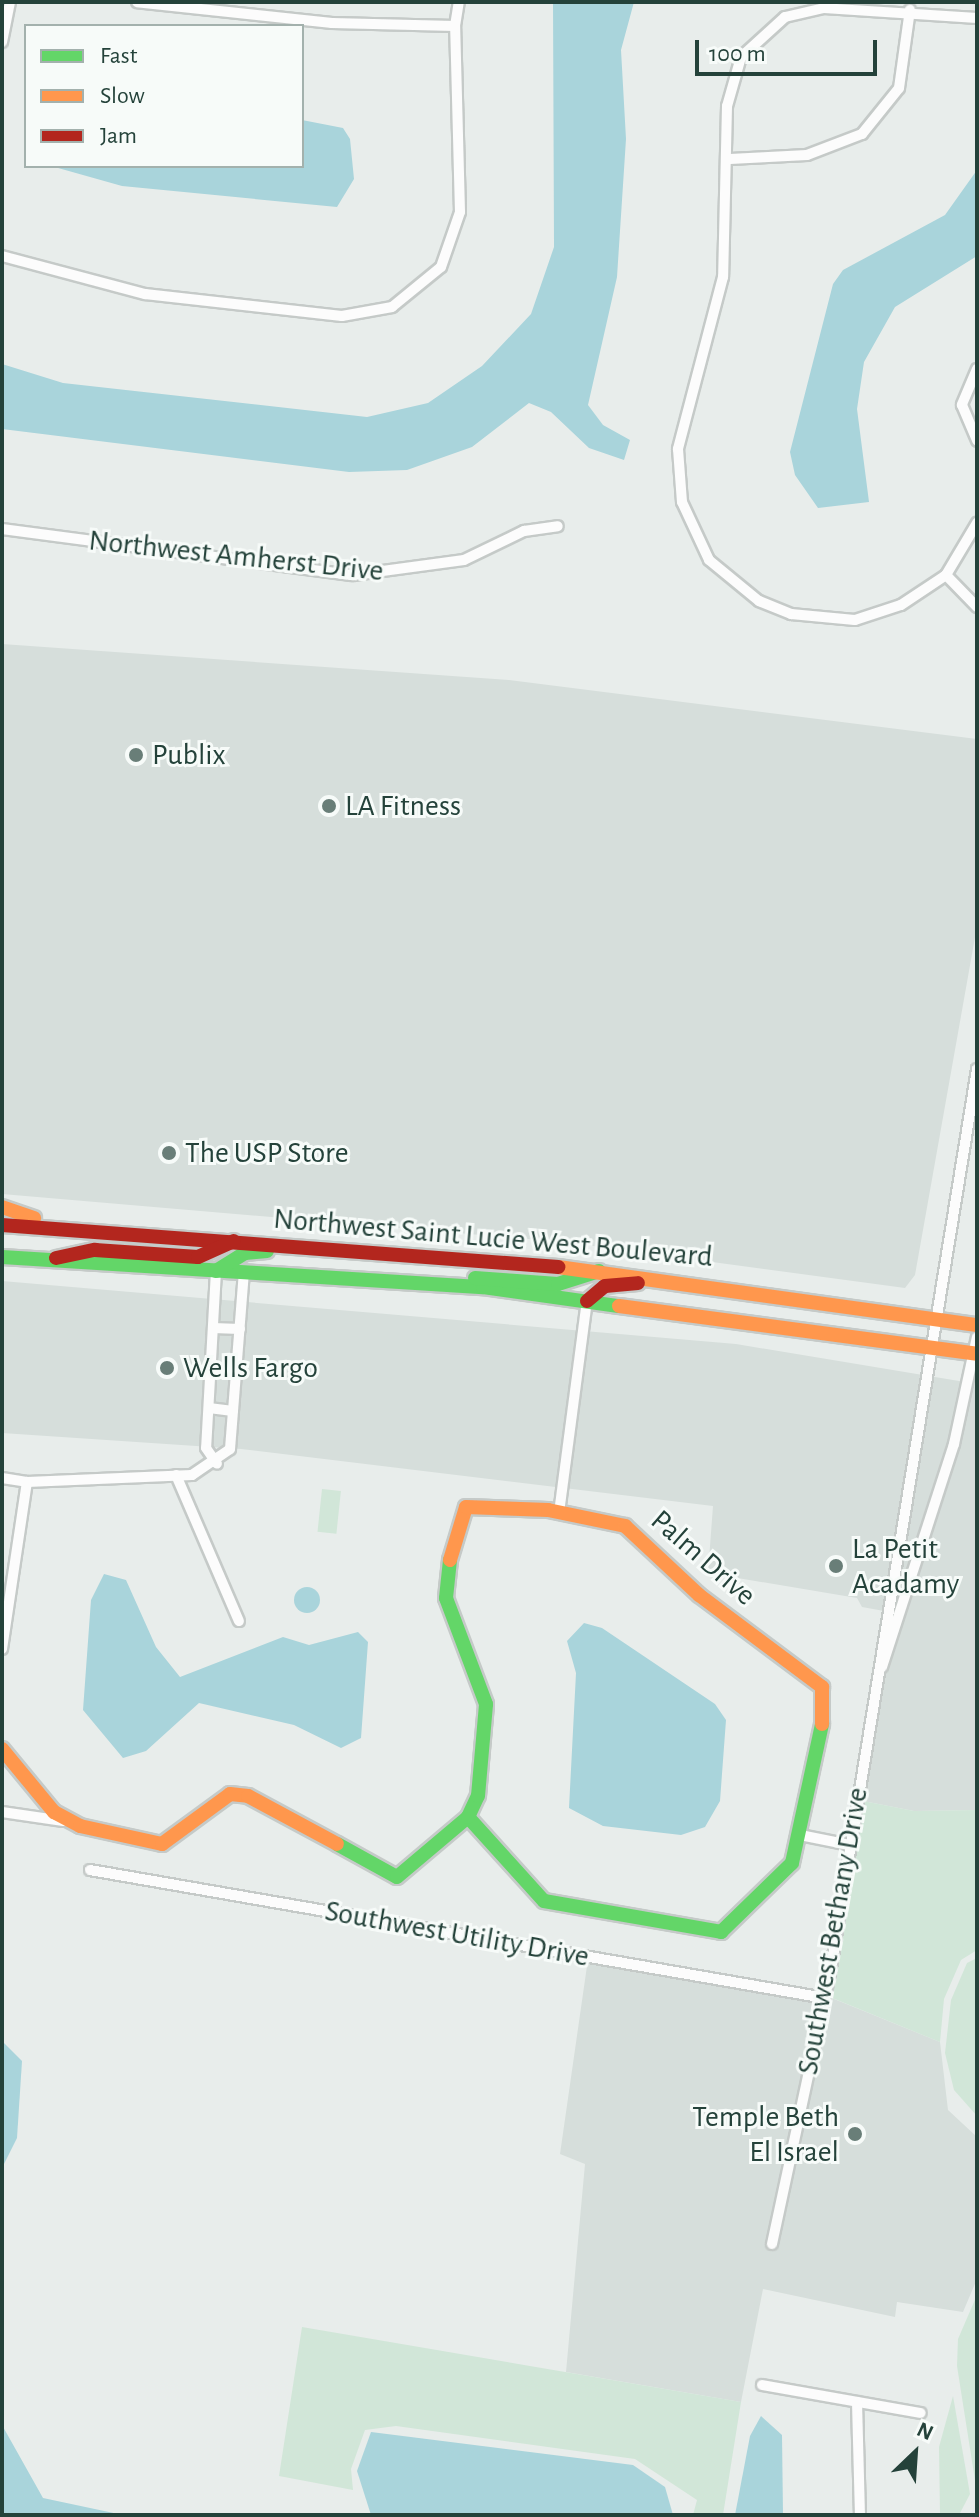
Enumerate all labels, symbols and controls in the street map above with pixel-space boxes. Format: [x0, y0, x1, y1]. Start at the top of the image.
legend [24, 24, 304, 168]
scale bar [699, 24, 881, 74]
text: 100 m [709, 42, 766, 66]
text: Fast [100, 44, 137, 68]
text: Slow [100, 84, 145, 108]
text: Jam [100, 124, 137, 148]
street label: Northwest Amherst Drive [87, 523, 385, 589]
place label: Publix [152, 737, 226, 773]
marker: Publix [127, 746, 145, 764]
place label: LA Fitness [345, 788, 461, 824]
marker: LA Fitness [320, 797, 338, 815]
place label: The USP Store [185, 1135, 348, 1171]
marker: The USP Store [160, 1144, 178, 1162]
street label: Northwest Saint Lucie West Boulevard [272, 1201, 714, 1275]
place label: Wells Fargo [183, 1350, 318, 1386]
marker: Wells Fargo [158, 1359, 176, 1377]
street label: Palm Drive [643, 1503, 763, 1613]
place label: La Petit Acadamy [852, 1531, 959, 1602]
marker: La Petit Acadamy [827, 1557, 845, 1575]
street label: Southwest Bethany Drive [790, 1785, 876, 2077]
street label: Southwest Utility Drive [322, 1893, 592, 1975]
place label: Temple Beth El Israel [692, 2099, 839, 2170]
marker: Temple Beth El Israel [846, 2125, 864, 2143]
north arrow [875, 2413, 955, 2493]
text: N [914, 2418, 937, 2444]

